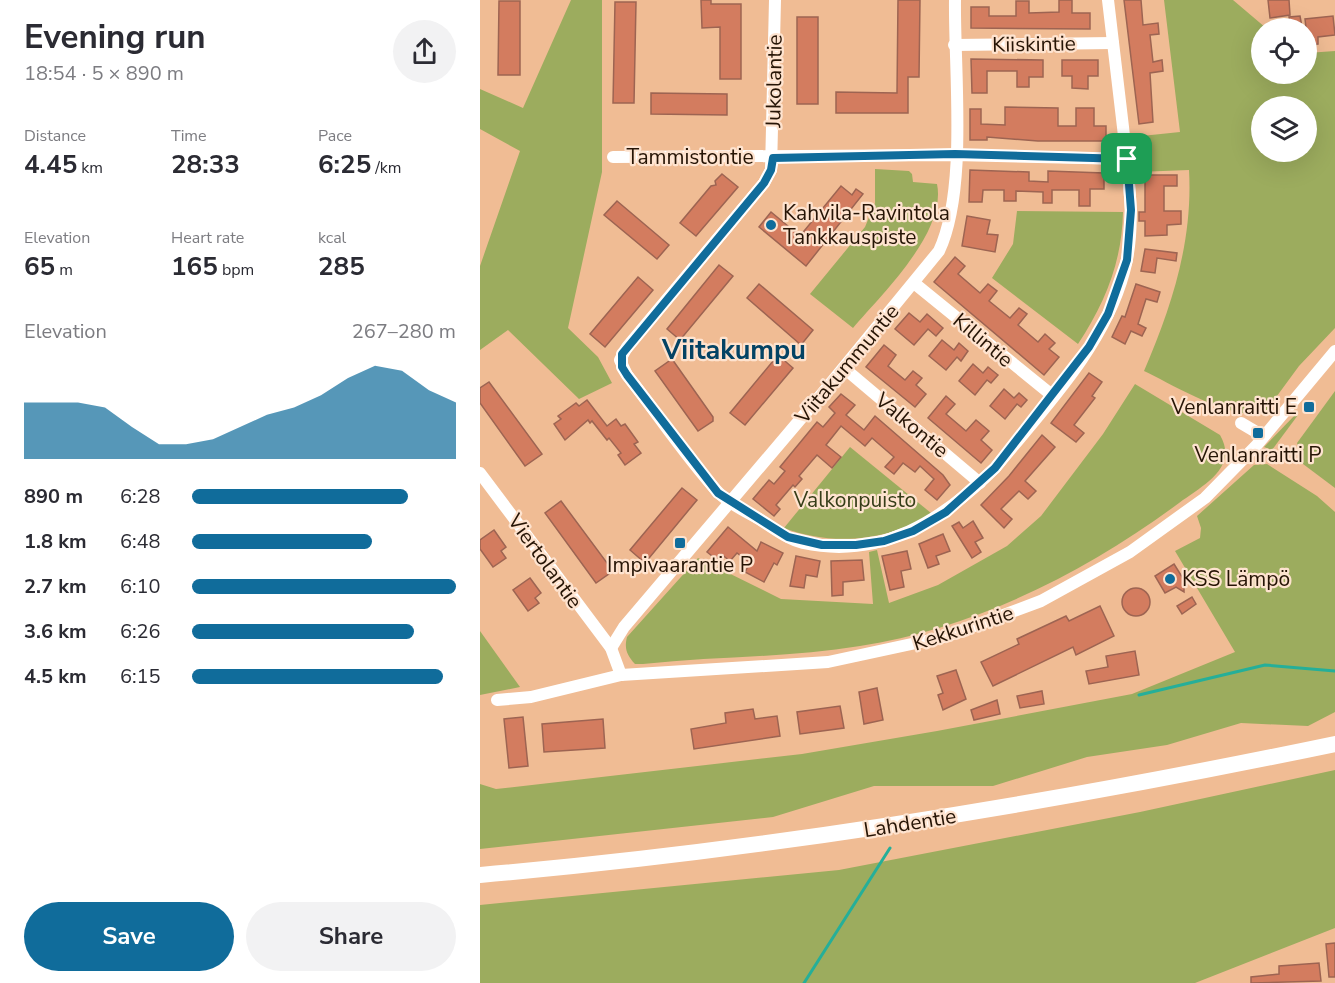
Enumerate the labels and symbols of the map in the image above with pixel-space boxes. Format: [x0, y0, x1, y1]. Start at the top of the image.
street label: Kiiskintie [992, 29, 1076, 59]
street label: Jukolantie [759, 34, 789, 129]
pin [1101, 133, 1152, 184]
street label: Tammistontie [626, 143, 754, 171]
place label: Kahvila-Ravintola Tankkauspiste [783, 199, 950, 251]
marker: Kahvila-Ravintola Tankkauspiste [764, 218, 778, 232]
street label: Viitakummuntie [788, 298, 905, 430]
street label: Killintie [947, 307, 1019, 373]
district label: Viitakumpu [661, 332, 806, 369]
street label: Valkontie [869, 385, 955, 464]
place label: Venlanraitti E [1170, 393, 1297, 421]
marker: Venlanraitti E [1302, 400, 1316, 414]
marker: Venlanraitti P [1251, 426, 1265, 440]
place label: Venlanraitti P [1193, 441, 1322, 469]
park label: Valkonpuisto [793, 486, 916, 514]
street label: Viertolantie [501, 507, 589, 614]
marker: Impivaarantie P [673, 536, 687, 550]
place label: Impivaarantie P [607, 551, 753, 579]
place label: KSS Lämpö [1182, 565, 1290, 593]
marker: KSS Lämpö [1163, 572, 1177, 586]
street label: Kekkurintie [909, 599, 1017, 657]
street label: Lahdentie [862, 802, 958, 844]

